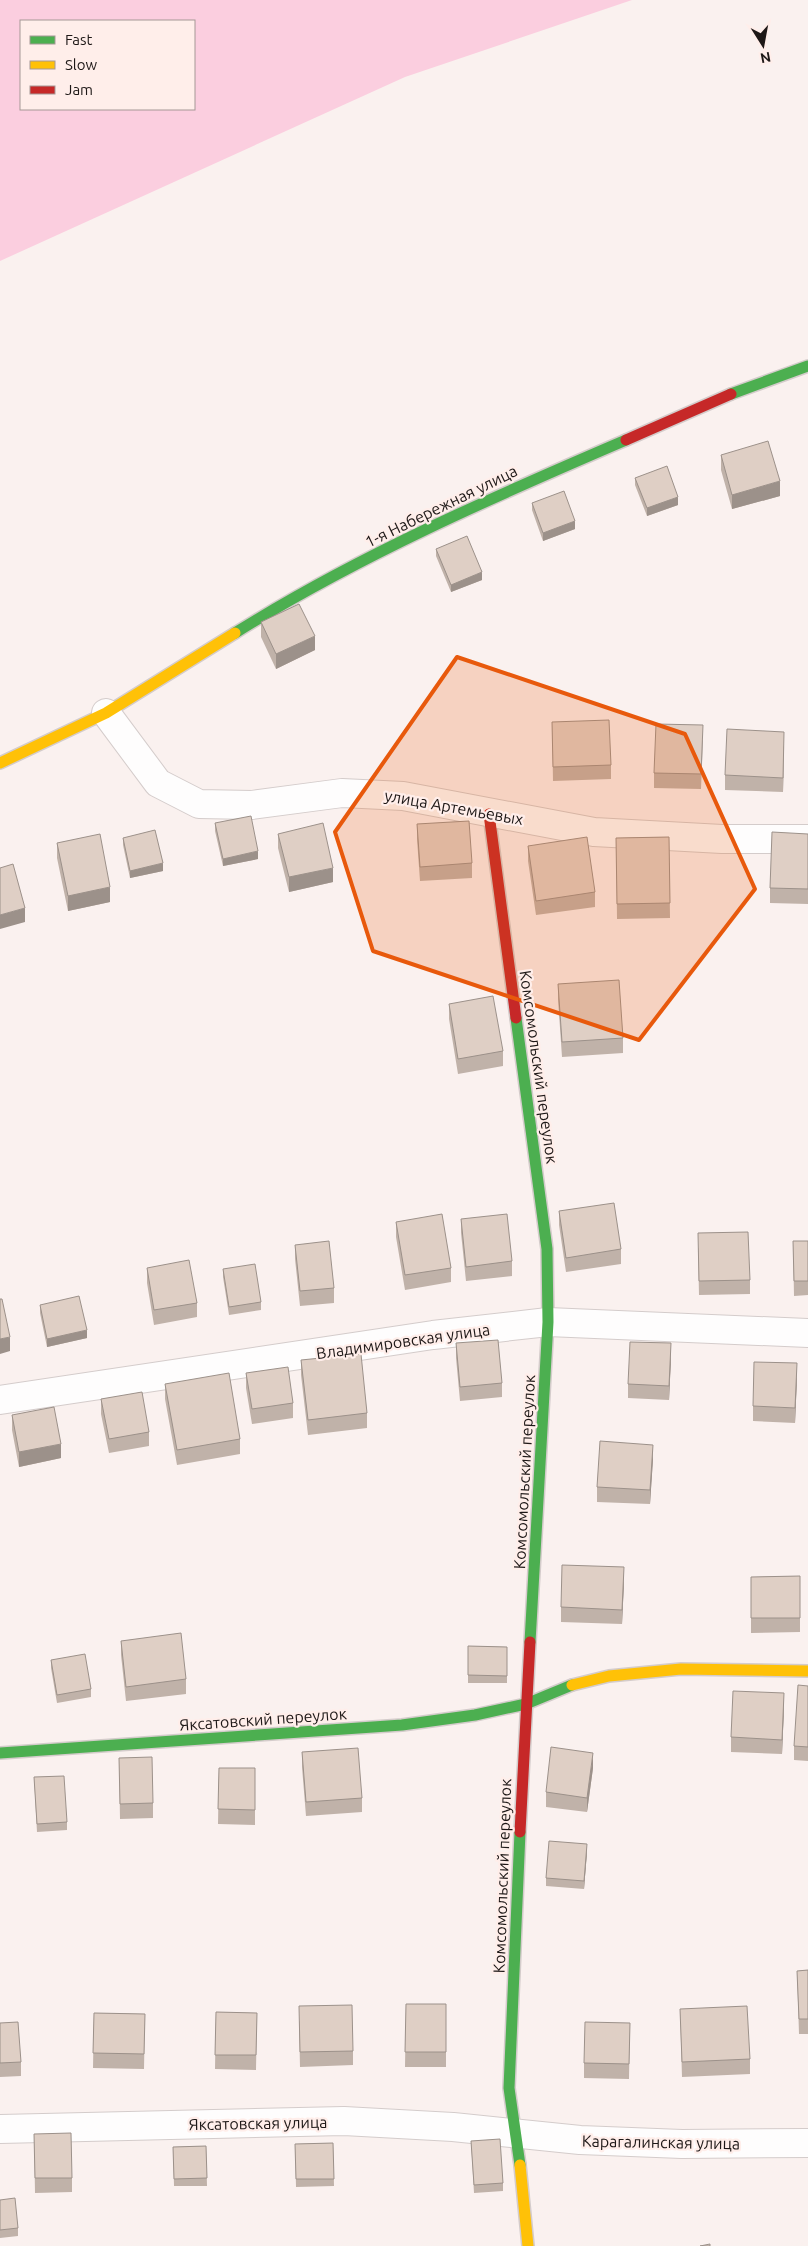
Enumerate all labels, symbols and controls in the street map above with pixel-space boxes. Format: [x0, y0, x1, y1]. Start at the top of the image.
legend [20, 20, 195, 110]
north arrow [738, 20, 788, 70]
text: Fast [65, 31, 93, 48]
text: N [759, 49, 772, 67]
text: Slow [65, 56, 98, 73]
text: Jam [65, 81, 93, 98]
street label: 1-я Набережная улица [362, 461, 520, 551]
street label: улица Артемьевых [383, 786, 525, 828]
street label: Комсомольский переулок [517, 969, 561, 1165]
street label: Владимировская улица [315, 1320, 491, 1362]
street label: Комсомольский переулок [510, 1374, 538, 1570]
street label: Яксатовский переулок [179, 1704, 347, 1734]
street label: Комсомольский переулок [490, 1778, 514, 1974]
street label: Яксатовская улица [188, 2113, 328, 2133]
street label: Карагалинская улица [582, 2132, 740, 2152]

